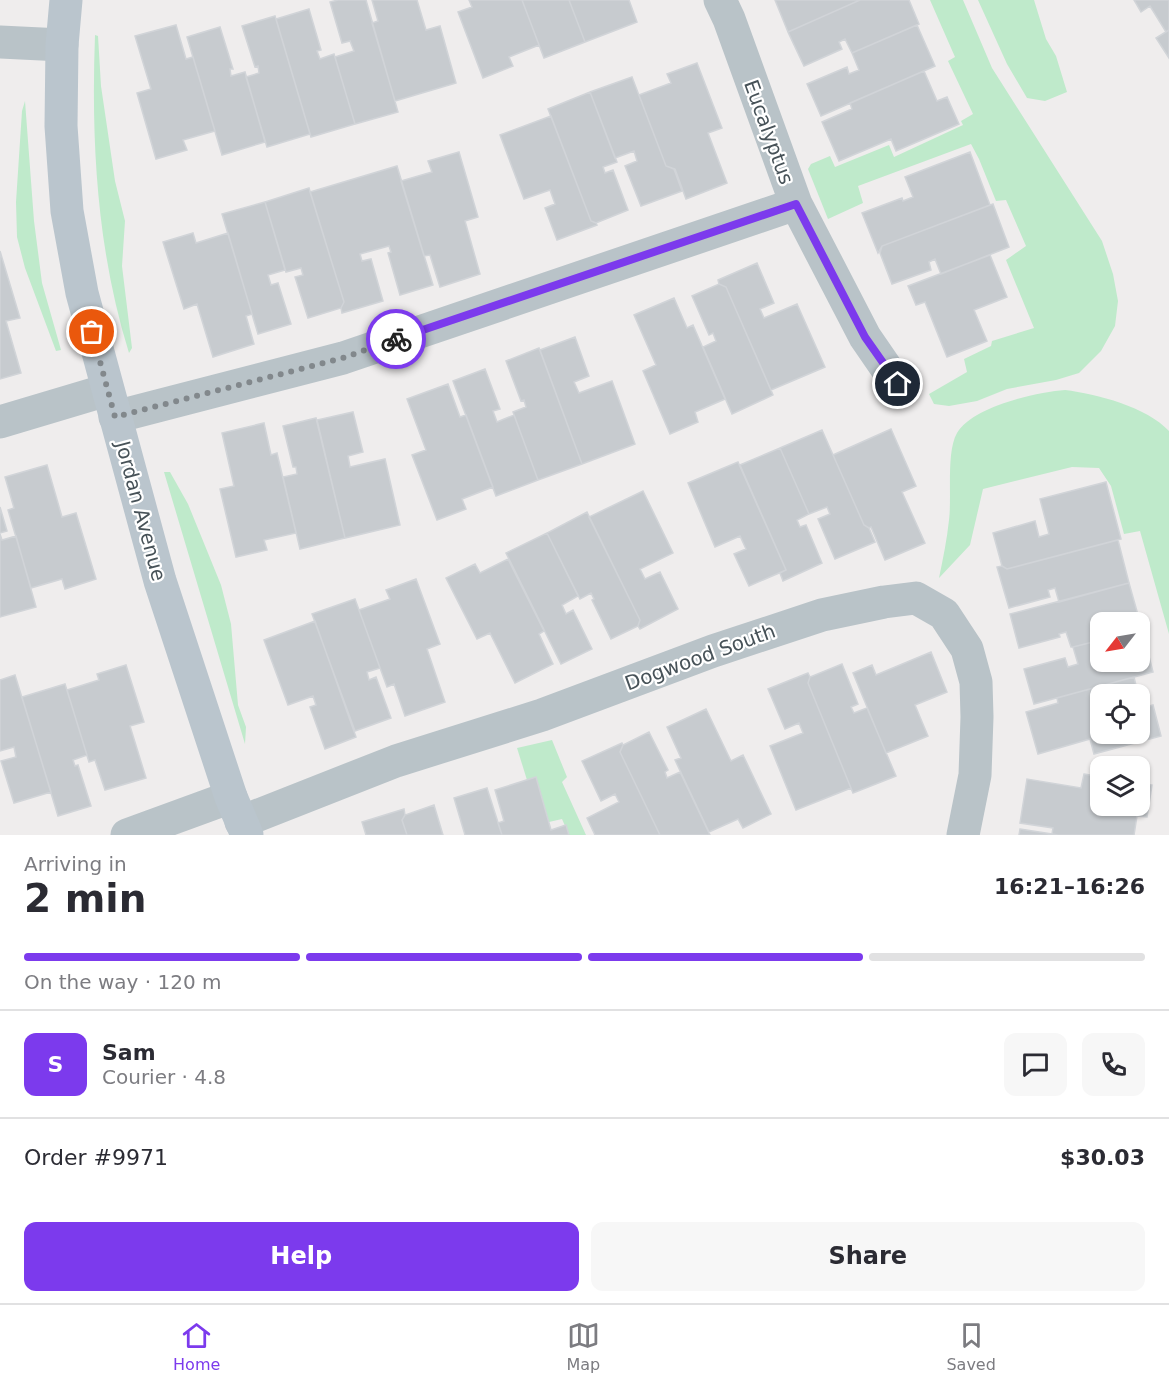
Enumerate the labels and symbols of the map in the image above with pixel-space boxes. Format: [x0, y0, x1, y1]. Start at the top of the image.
street label: Eucalyptus [739, 76, 799, 188]
pin [66, 306, 117, 357]
courier [366, 309, 426, 369]
pin [872, 358, 923, 409]
street label: Jordan Avenue [110, 436, 171, 584]
north arrow [1090, 612, 1150, 672]
street label: Dogwood South [621, 619, 779, 695]

